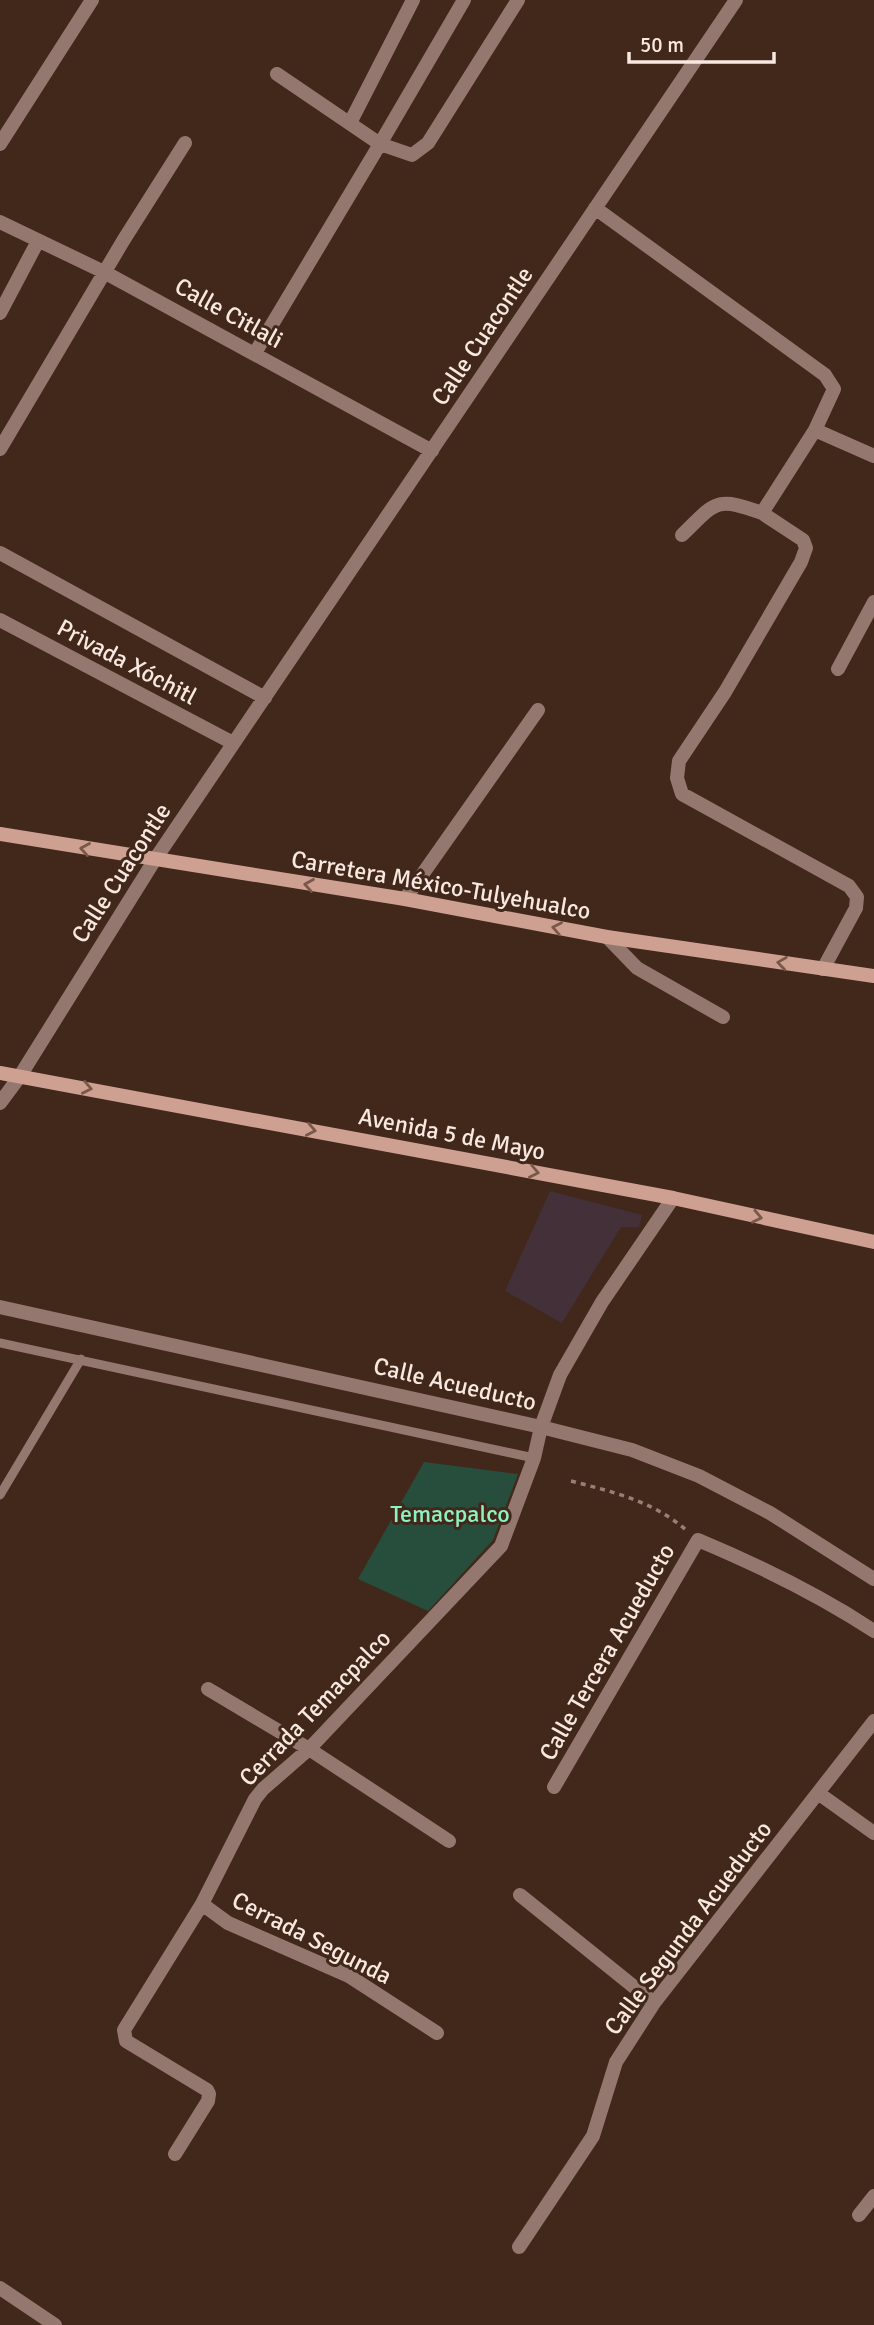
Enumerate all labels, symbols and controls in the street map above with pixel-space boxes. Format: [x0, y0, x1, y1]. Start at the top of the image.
scale bar [629, 21, 774, 65]
text: 50 m [640, 32, 684, 58]
street label: Calle Cuacontle [425, 261, 539, 411]
street label: Calle Citlali [170, 271, 288, 355]
street label: Privada Xóchitl [52, 613, 202, 711]
street label: Calle Cuacontle [65, 797, 177, 949]
one-way arrow [79, 842, 91, 857]
street label: Carretera México-Tulyehualco [289, 844, 593, 926]
one-way arrow [303, 877, 315, 892]
one-way arrow [551, 921, 563, 936]
one-way arrow [776, 956, 788, 971]
one-way arrow [81, 1080, 93, 1095]
street label: Avenida 5 de Mayo [356, 1101, 548, 1167]
one-way arrow [305, 1122, 317, 1137]
one-way arrow [528, 1164, 540, 1179]
one-way arrow [751, 1208, 763, 1223]
street label: Calle Acueducto [371, 1351, 539, 1417]
park label: Temacpalco [390, 1499, 510, 1529]
street label: Calle Tercera Acueducto [533, 1538, 681, 1766]
street label: Cerrada Temacpalco [233, 1624, 397, 1792]
street label: Calle Segunda Acueducto [598, 1815, 778, 2041]
street label: Cerrada Segunda [227, 1885, 397, 1991]

